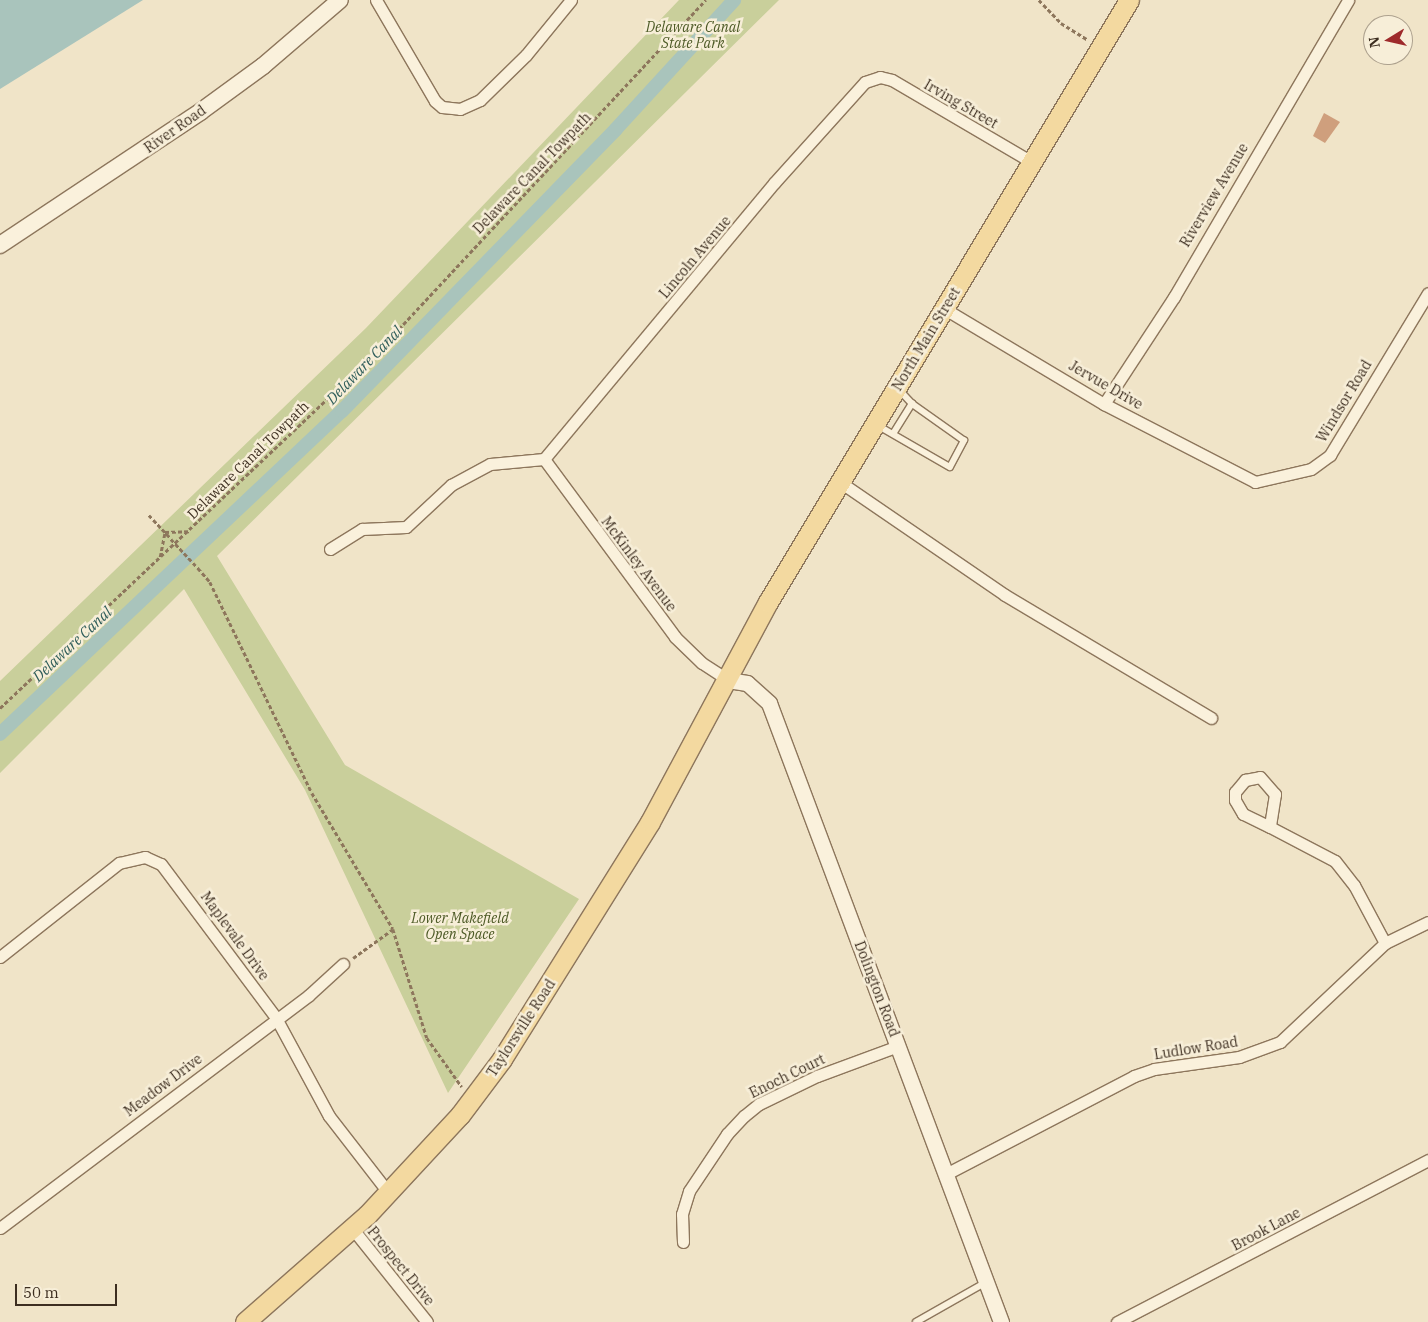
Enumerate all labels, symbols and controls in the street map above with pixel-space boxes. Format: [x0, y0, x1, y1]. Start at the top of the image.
north arrow [1363, 15, 1413, 65]
park label: Delaware Canal State Park [646, 19, 740, 52]
text: N [1364, 35, 1384, 49]
street label: Irving Street [921, 76, 1001, 132]
street label: River Road [141, 102, 209, 156]
street label: Delaware Canal Towpath [470, 109, 594, 237]
street label: Riverview Avenue [1176, 140, 1252, 250]
street label: Lincoln Avenue [656, 212, 734, 302]
street label: North Main Street [888, 284, 964, 394]
water label: Delaware Canal [322, 322, 406, 408]
street label: Jervue Drive [1066, 357, 1146, 413]
street label: Windsor Road [1313, 357, 1375, 445]
street label: Delaware Canal Towpath [184, 398, 312, 522]
street label: McKinley Avenue [598, 513, 680, 615]
water label: Delaware Canal [29, 603, 115, 685]
street label: Maplevale Drive [197, 888, 273, 984]
park label: Lower Makefield Open Space [411, 910, 509, 942]
street label: Dolington Road [851, 939, 903, 1039]
street label: Taylorsville Road [483, 976, 559, 1080]
street label: Ludlow Road [1153, 1033, 1239, 1063]
street label: Meadow Drive [121, 1050, 205, 1120]
street label: Enoch Court [746, 1050, 828, 1102]
street label: Brook Lane [1229, 1204, 1303, 1254]
street label: Prospect Drive [364, 1223, 438, 1309]
scale bar [18, 1274, 120, 1306]
text: 50 m [23, 1283, 59, 1302]

